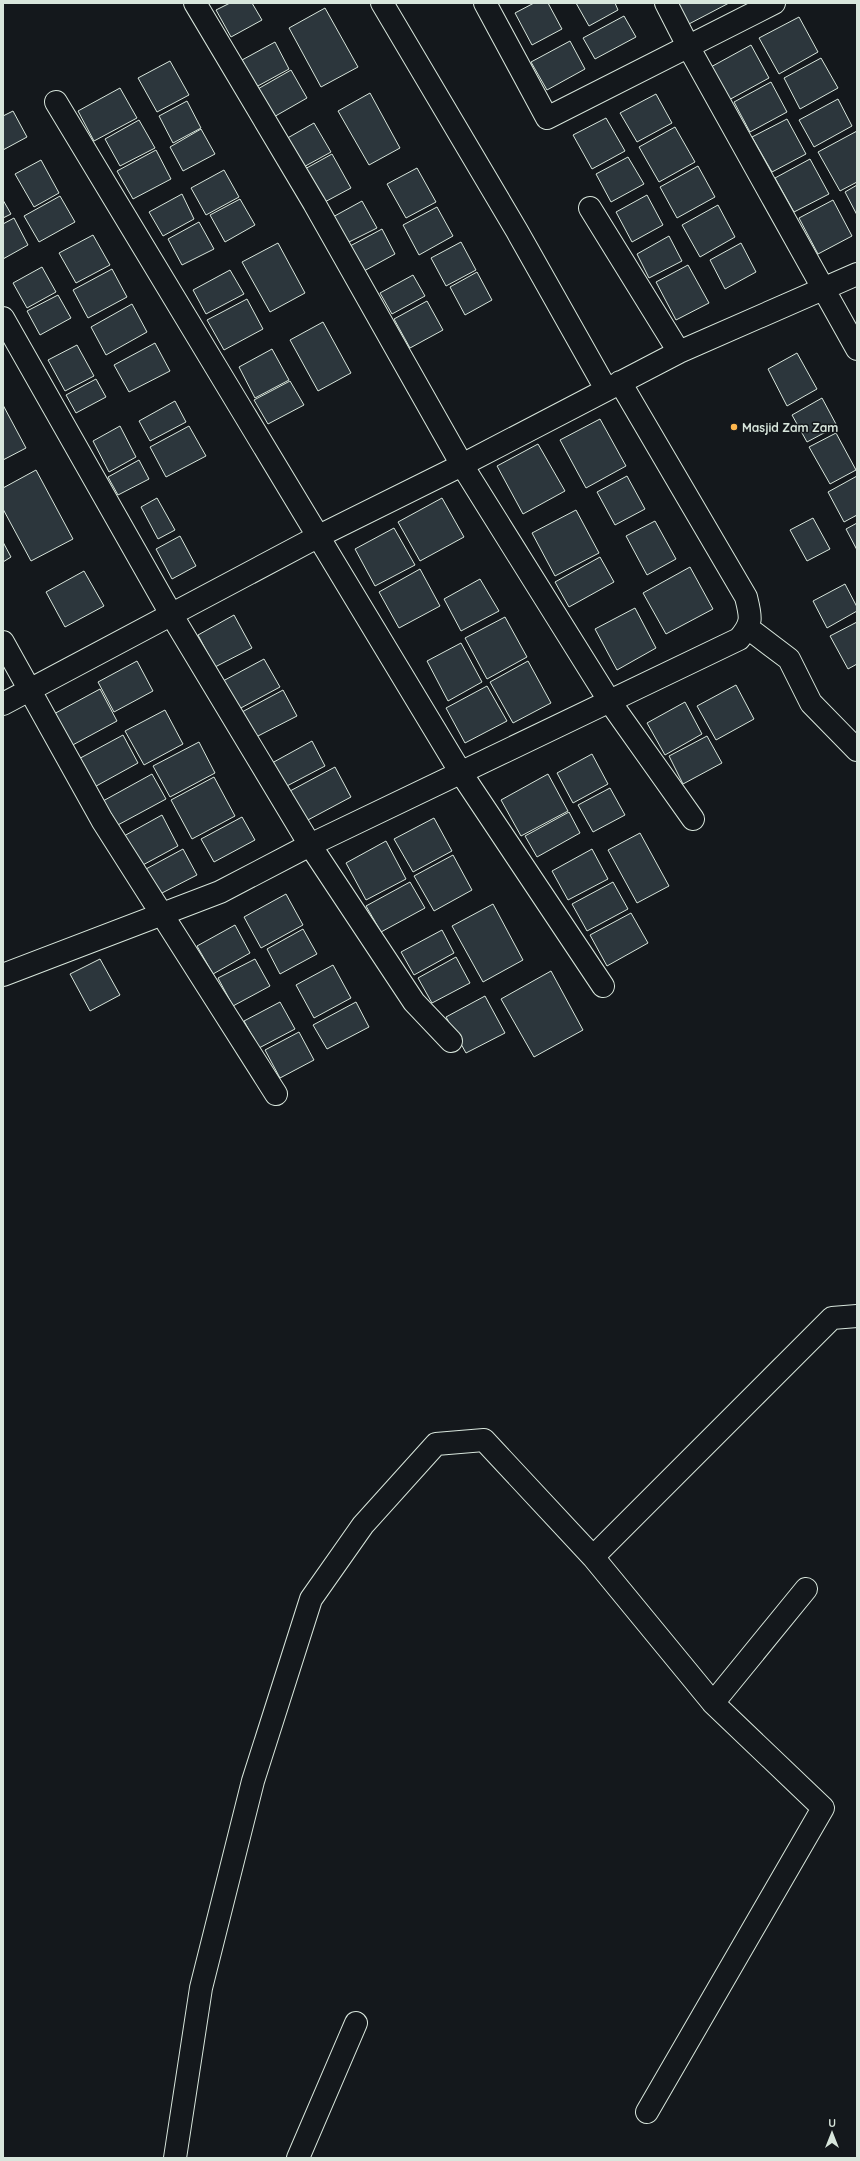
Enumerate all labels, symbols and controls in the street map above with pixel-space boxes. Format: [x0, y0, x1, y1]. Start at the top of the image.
place label: Masjid Zam Zam [742, 420, 838, 435]
marker: Masjid Zam Zam [729, 422, 739, 432]
north arrow [812, 2113, 852, 2153]
text: U [828, 2116, 836, 2130]

